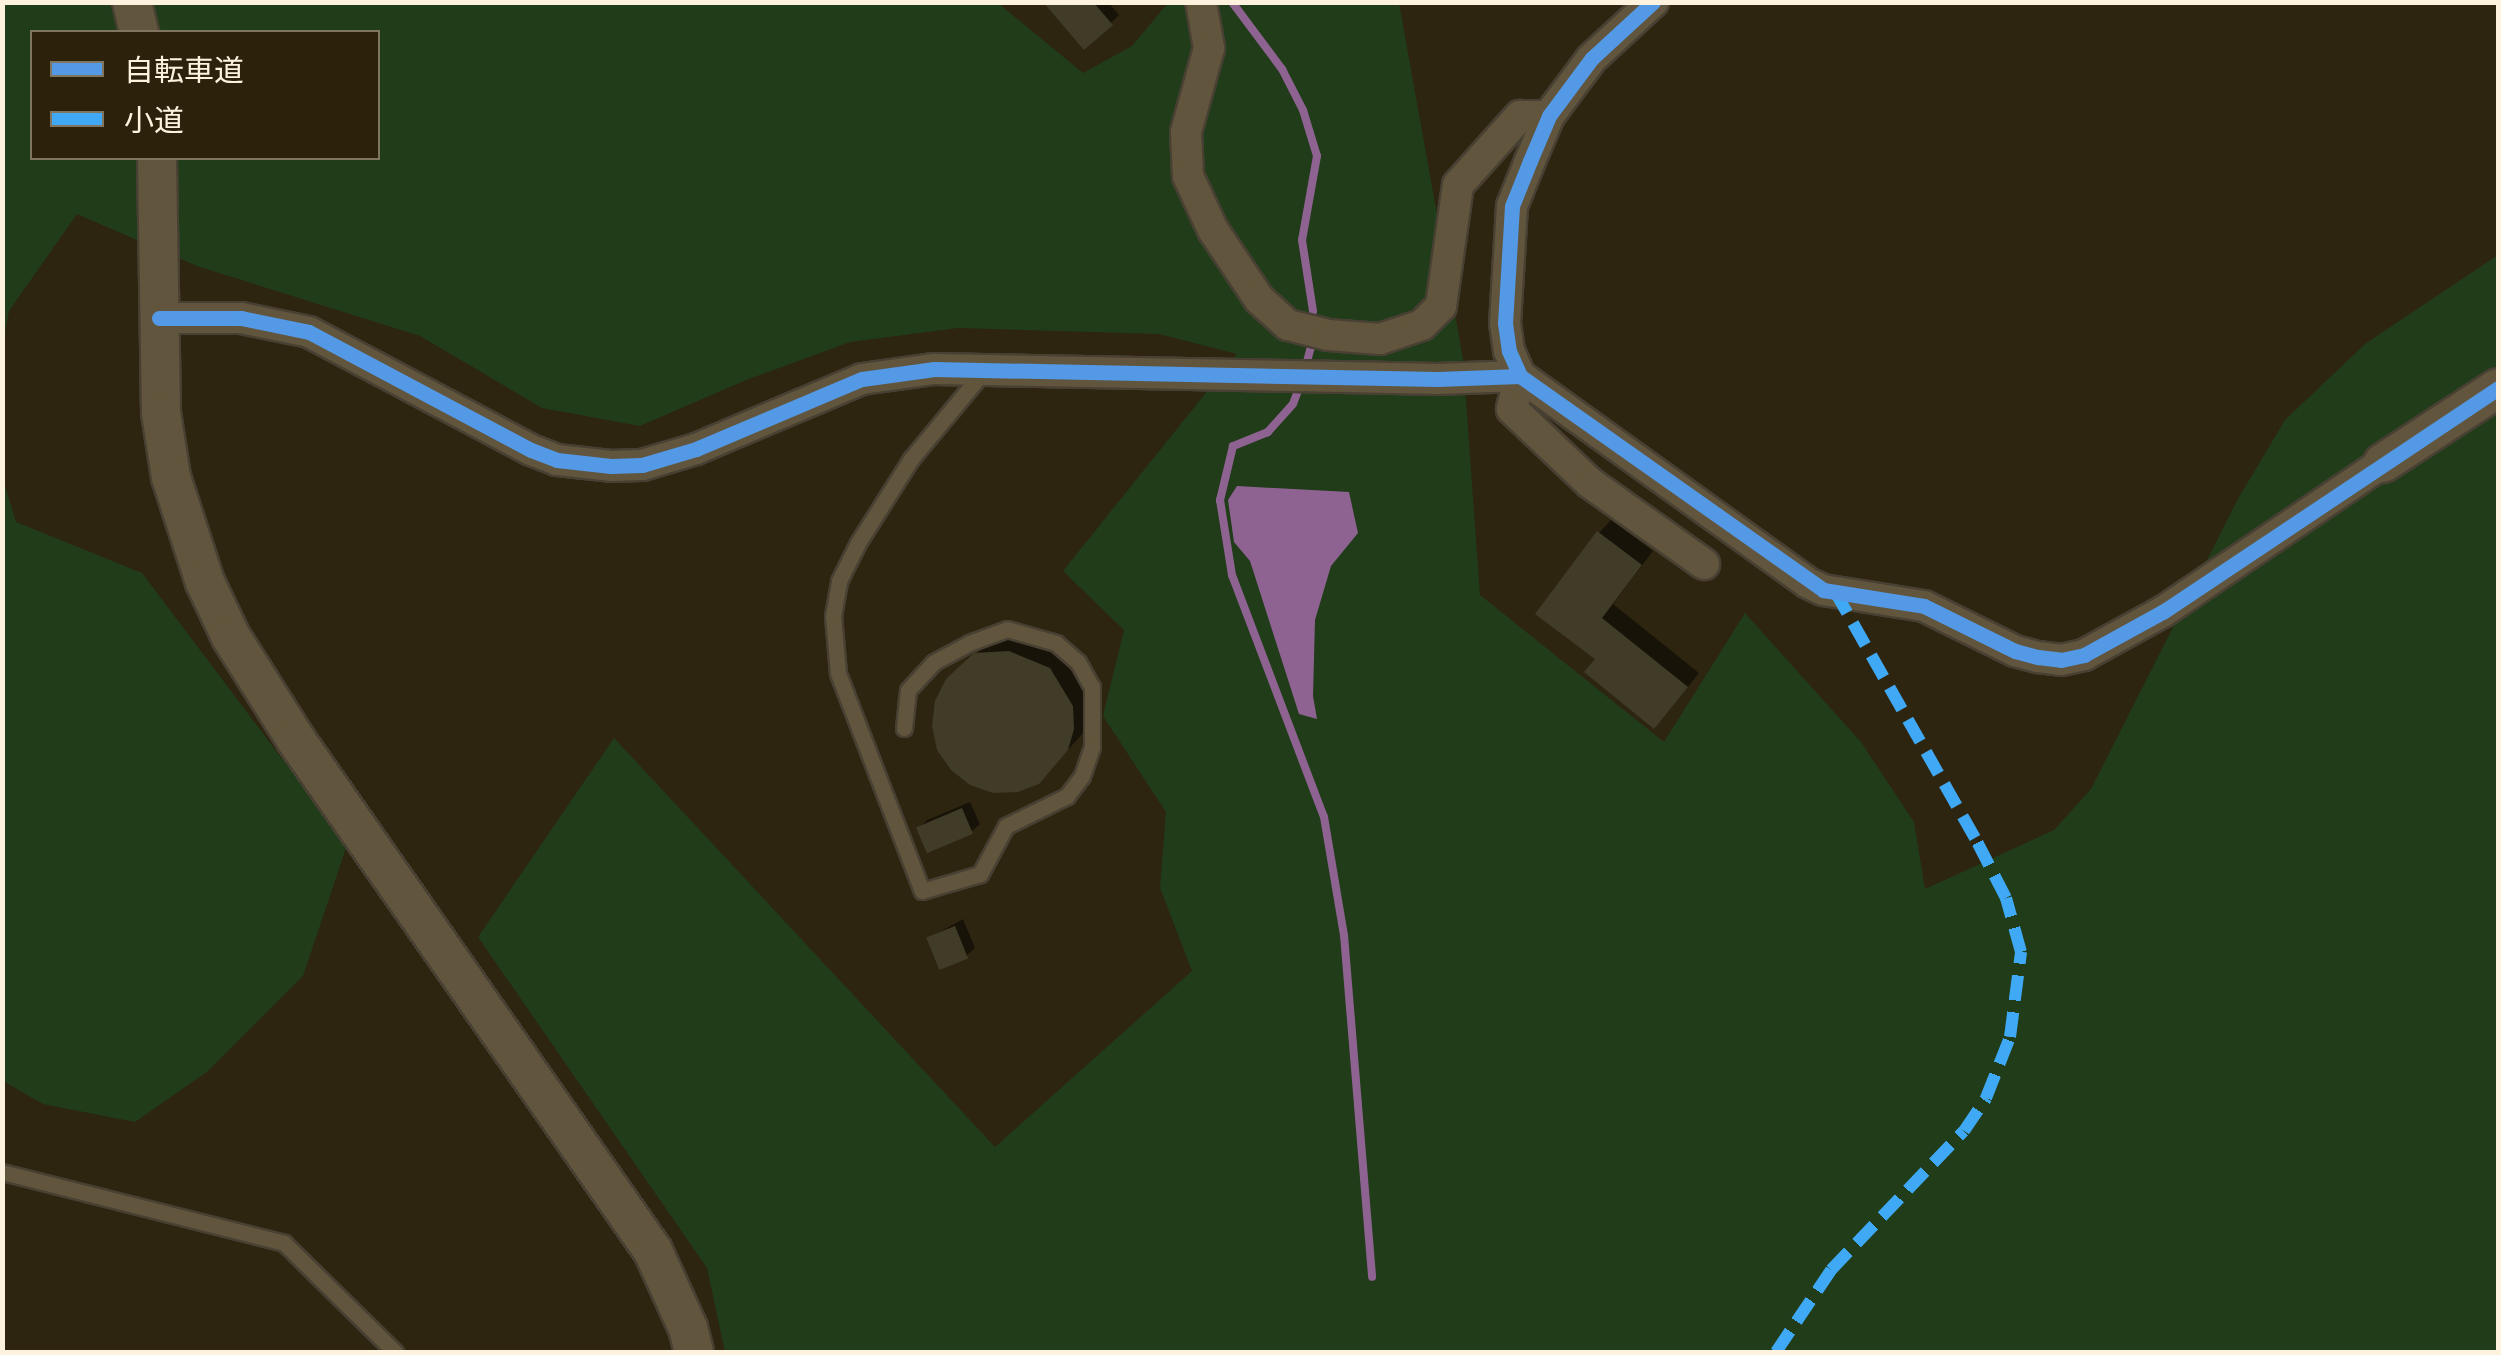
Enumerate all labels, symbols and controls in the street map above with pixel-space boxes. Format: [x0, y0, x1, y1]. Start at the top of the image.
legend [30, 30, 380, 160]
text: 自転車道 [124, 49, 244, 92]
text: 小道 [124, 99, 184, 142]

